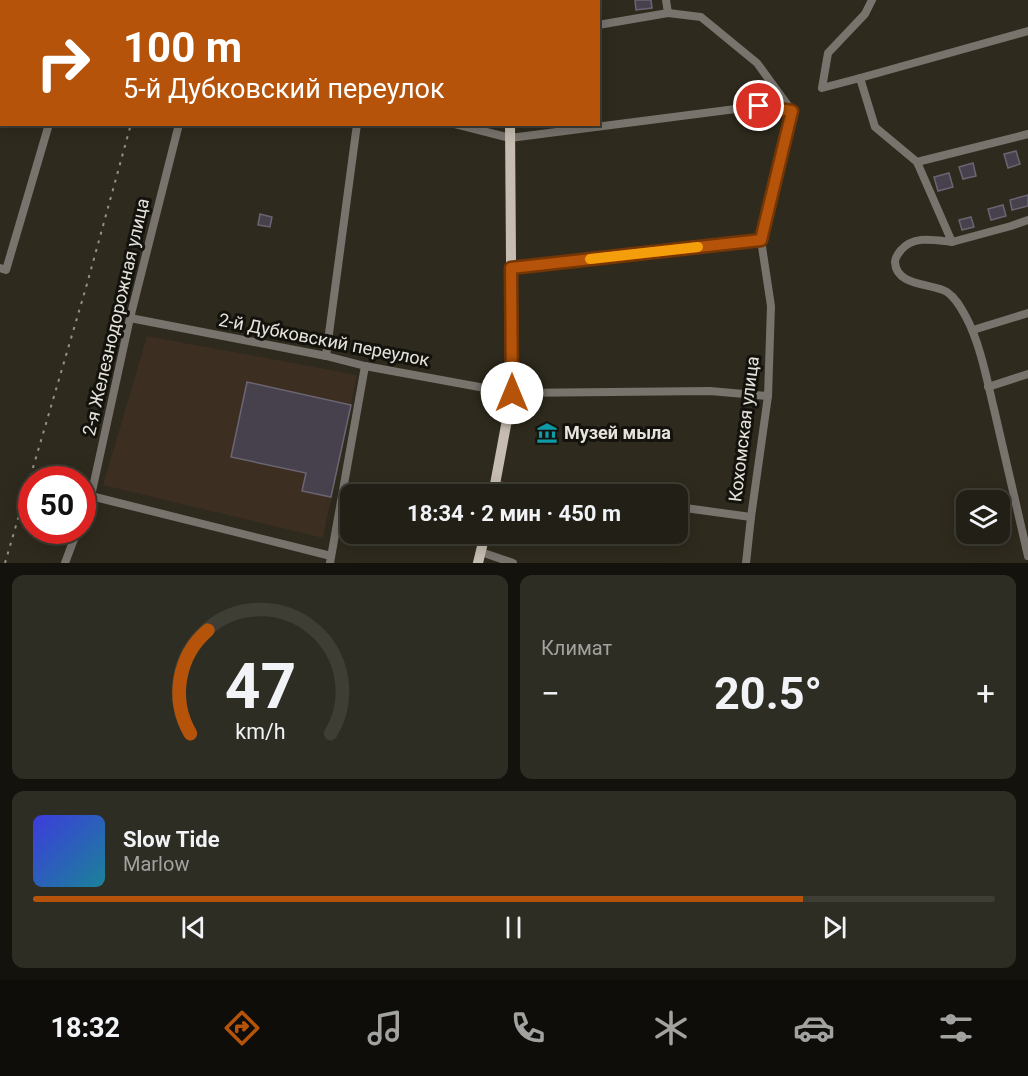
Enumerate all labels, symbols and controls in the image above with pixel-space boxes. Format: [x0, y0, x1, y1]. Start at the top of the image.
text: 100 m [123, 23, 242, 72]
icon: right [24, 24, 102, 102]
text: 5-й Дубковский переулок [123, 73, 445, 105]
pin [733, 80, 784, 131]
icon: arrive [742, 89, 775, 122]
street label: 2-я Железнодорожная улица [78, 196, 153, 438]
street label: 2-й Дубковский переулок [217, 309, 432, 370]
street label: Кохомская улица [724, 355, 763, 503]
position arrow [480, 361, 544, 425]
museum icon: Музей мыла [535, 421, 559, 445]
place label: Музей мыла [564, 422, 671, 443]
speed limit sign: 50 [18, 466, 96, 544]
map controls [956, 490, 1010, 544]
button: layers [956, 490, 1010, 544]
text: 18:34 · 2 мин · 450 m [407, 501, 621, 526]
text: Климат [541, 636, 612, 660]
text: 47 [224, 650, 296, 723]
text: 20.5° [714, 667, 822, 720]
text: − [541, 674, 560, 713]
text: + [976, 674, 995, 713]
text: km/h [235, 719, 285, 744]
text: Slow Tide [123, 827, 220, 852]
text: Marlow [123, 852, 189, 876]
icon: previous [177, 911, 210, 944]
icon: pause [497, 911, 530, 944]
icon: next [818, 911, 851, 944]
icon: directions [221, 1007, 263, 1049]
icon: music [364, 1007, 406, 1049]
icon: phone [507, 1007, 549, 1049]
icon: climate [650, 1007, 692, 1049]
icon: car [793, 1007, 835, 1049]
icon: filters [935, 1007, 977, 1049]
text: 18:32 [50, 1012, 120, 1044]

